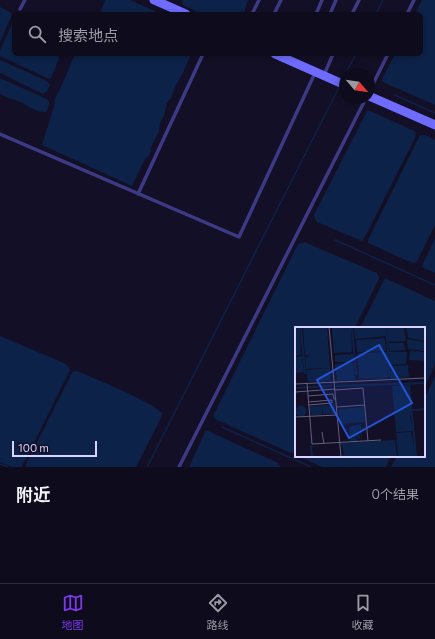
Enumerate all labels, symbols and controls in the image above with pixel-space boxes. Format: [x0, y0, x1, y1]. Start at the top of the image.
search box [12, 12, 423, 56]
icon: search [26, 23, 48, 45]
text: 搜索地点 [58, 26, 118, 44]
north arrow [339, 68, 375, 104]
inset map [295, 327, 425, 457]
scale bar [12, 439, 97, 458]
text: 100 m [18, 441, 49, 454]
text: 附近 [16, 484, 50, 505]
text: 0个结果 [372, 486, 419, 502]
tab: 地图 [62, 592, 84, 632]
tab: 路线 [207, 592, 229, 632]
tab: 收藏 [352, 592, 374, 632]

